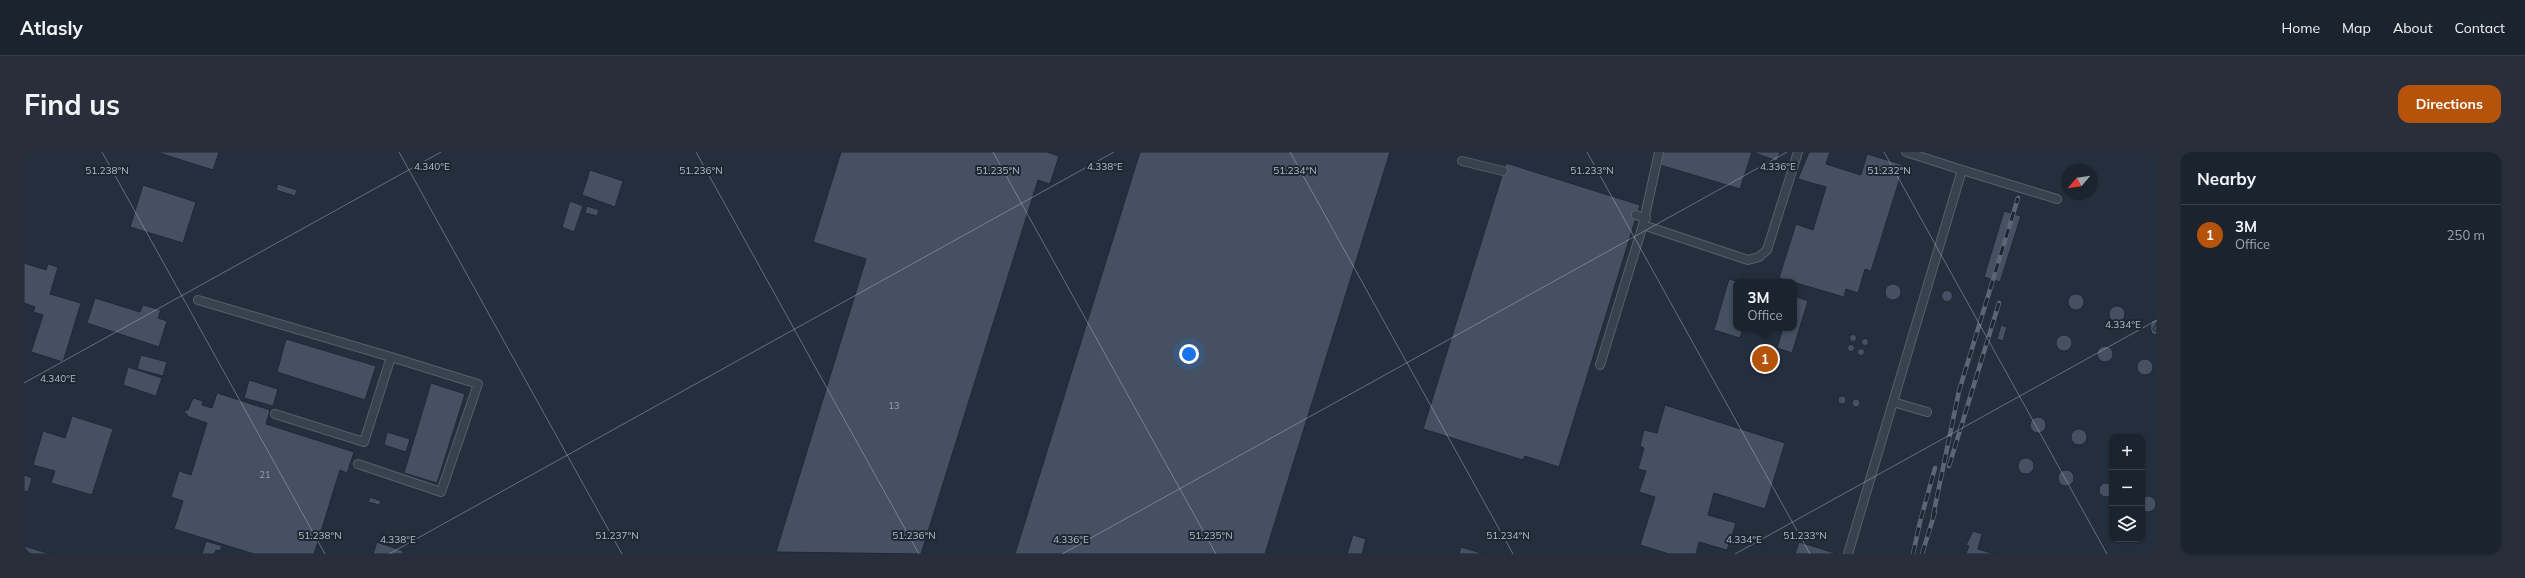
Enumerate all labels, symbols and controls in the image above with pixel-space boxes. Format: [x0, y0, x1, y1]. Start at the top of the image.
text: Atlasly [20, 16, 83, 40]
text: Home [2281, 19, 2320, 37]
text: Map [2342, 19, 2371, 37]
text: About [2393, 19, 2433, 37]
text: Contact [2455, 19, 2505, 37]
button: Directions [2398, 85, 2501, 123]
text: Find us [24, 87, 120, 122]
text: 4.340°E [414, 160, 450, 173]
text: 4.338°E [1087, 160, 1123, 173]
text: 4.336°E [1760, 160, 1796, 173]
text: 51.238°N [85, 164, 129, 177]
text: 51.236°N [679, 164, 723, 177]
text: 51.235°N [976, 164, 1020, 177]
text: 51.234°N [1273, 164, 1317, 177]
text: 51.233°N [1570, 164, 1614, 177]
text: 51.232°N [1867, 164, 1911, 177]
north arrow [2061, 164, 2097, 200]
text: Nearby [2197, 168, 2256, 189]
text: 3M [2235, 217, 2257, 236]
text: 1 [2206, 227, 2214, 243]
text: 250 m [2447, 227, 2485, 243]
text: Office [2235, 236, 2270, 252]
popup [1733, 279, 1797, 331]
text: 3M [1747, 288, 1770, 307]
text: Office [1747, 307, 1783, 323]
text: 4.334°E [2105, 318, 2141, 331]
your location [1179, 344, 1199, 364]
pin: 1 [1752, 344, 1778, 374]
text: 4.340°E [40, 372, 76, 385]
house number: 13 [889, 400, 899, 411]
map controls [2109, 434, 2145, 542]
button: + [2109, 434, 2145, 470]
house number: 21 [260, 469, 270, 480]
button: − [2109, 470, 2145, 506]
button: layers [2109, 506, 2145, 542]
text: 51.238°N [298, 529, 342, 542]
text: 51.237°N [595, 529, 639, 542]
text: 51.236°N [892, 529, 936, 542]
text: 51.235°N [1189, 529, 1233, 542]
text: 51.234°N [1486, 529, 1530, 542]
text: 51.233°N [1783, 529, 1827, 542]
text: 4.338°E [380, 533, 416, 546]
text: 4.336°E [1053, 533, 1089, 546]
text: 4.334°E [1726, 533, 1762, 546]

